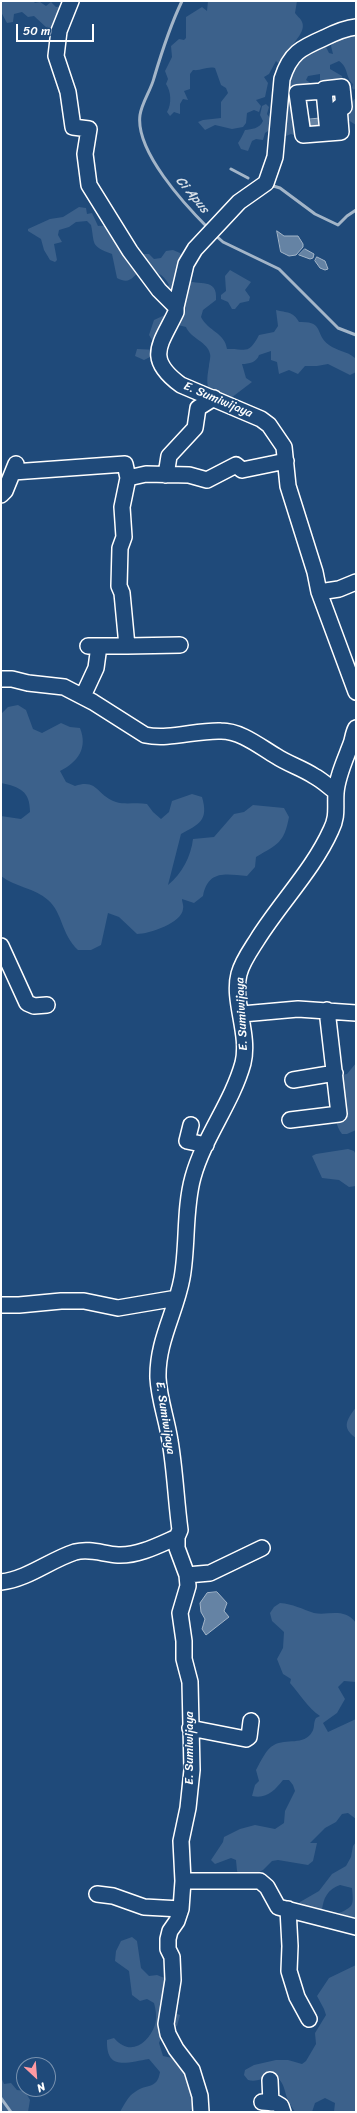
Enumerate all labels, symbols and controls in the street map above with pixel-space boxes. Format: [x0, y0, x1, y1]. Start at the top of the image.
scale bar [18, 16, 96, 42]
text: 50 m [23, 20, 50, 42]
water label: Ci Apus [172, 173, 212, 217]
street label: E. Sumiwijaya [181, 379, 255, 421]
street label: E. Sumiwijaya [233, 977, 251, 1051]
street label: E. Sumiwijaya [152, 1381, 178, 1455]
street label: E. Sumiwijaya [183, 1711, 197, 1785]
north arrow [16, 2057, 56, 2097]
text: N [33, 2077, 49, 2098]

